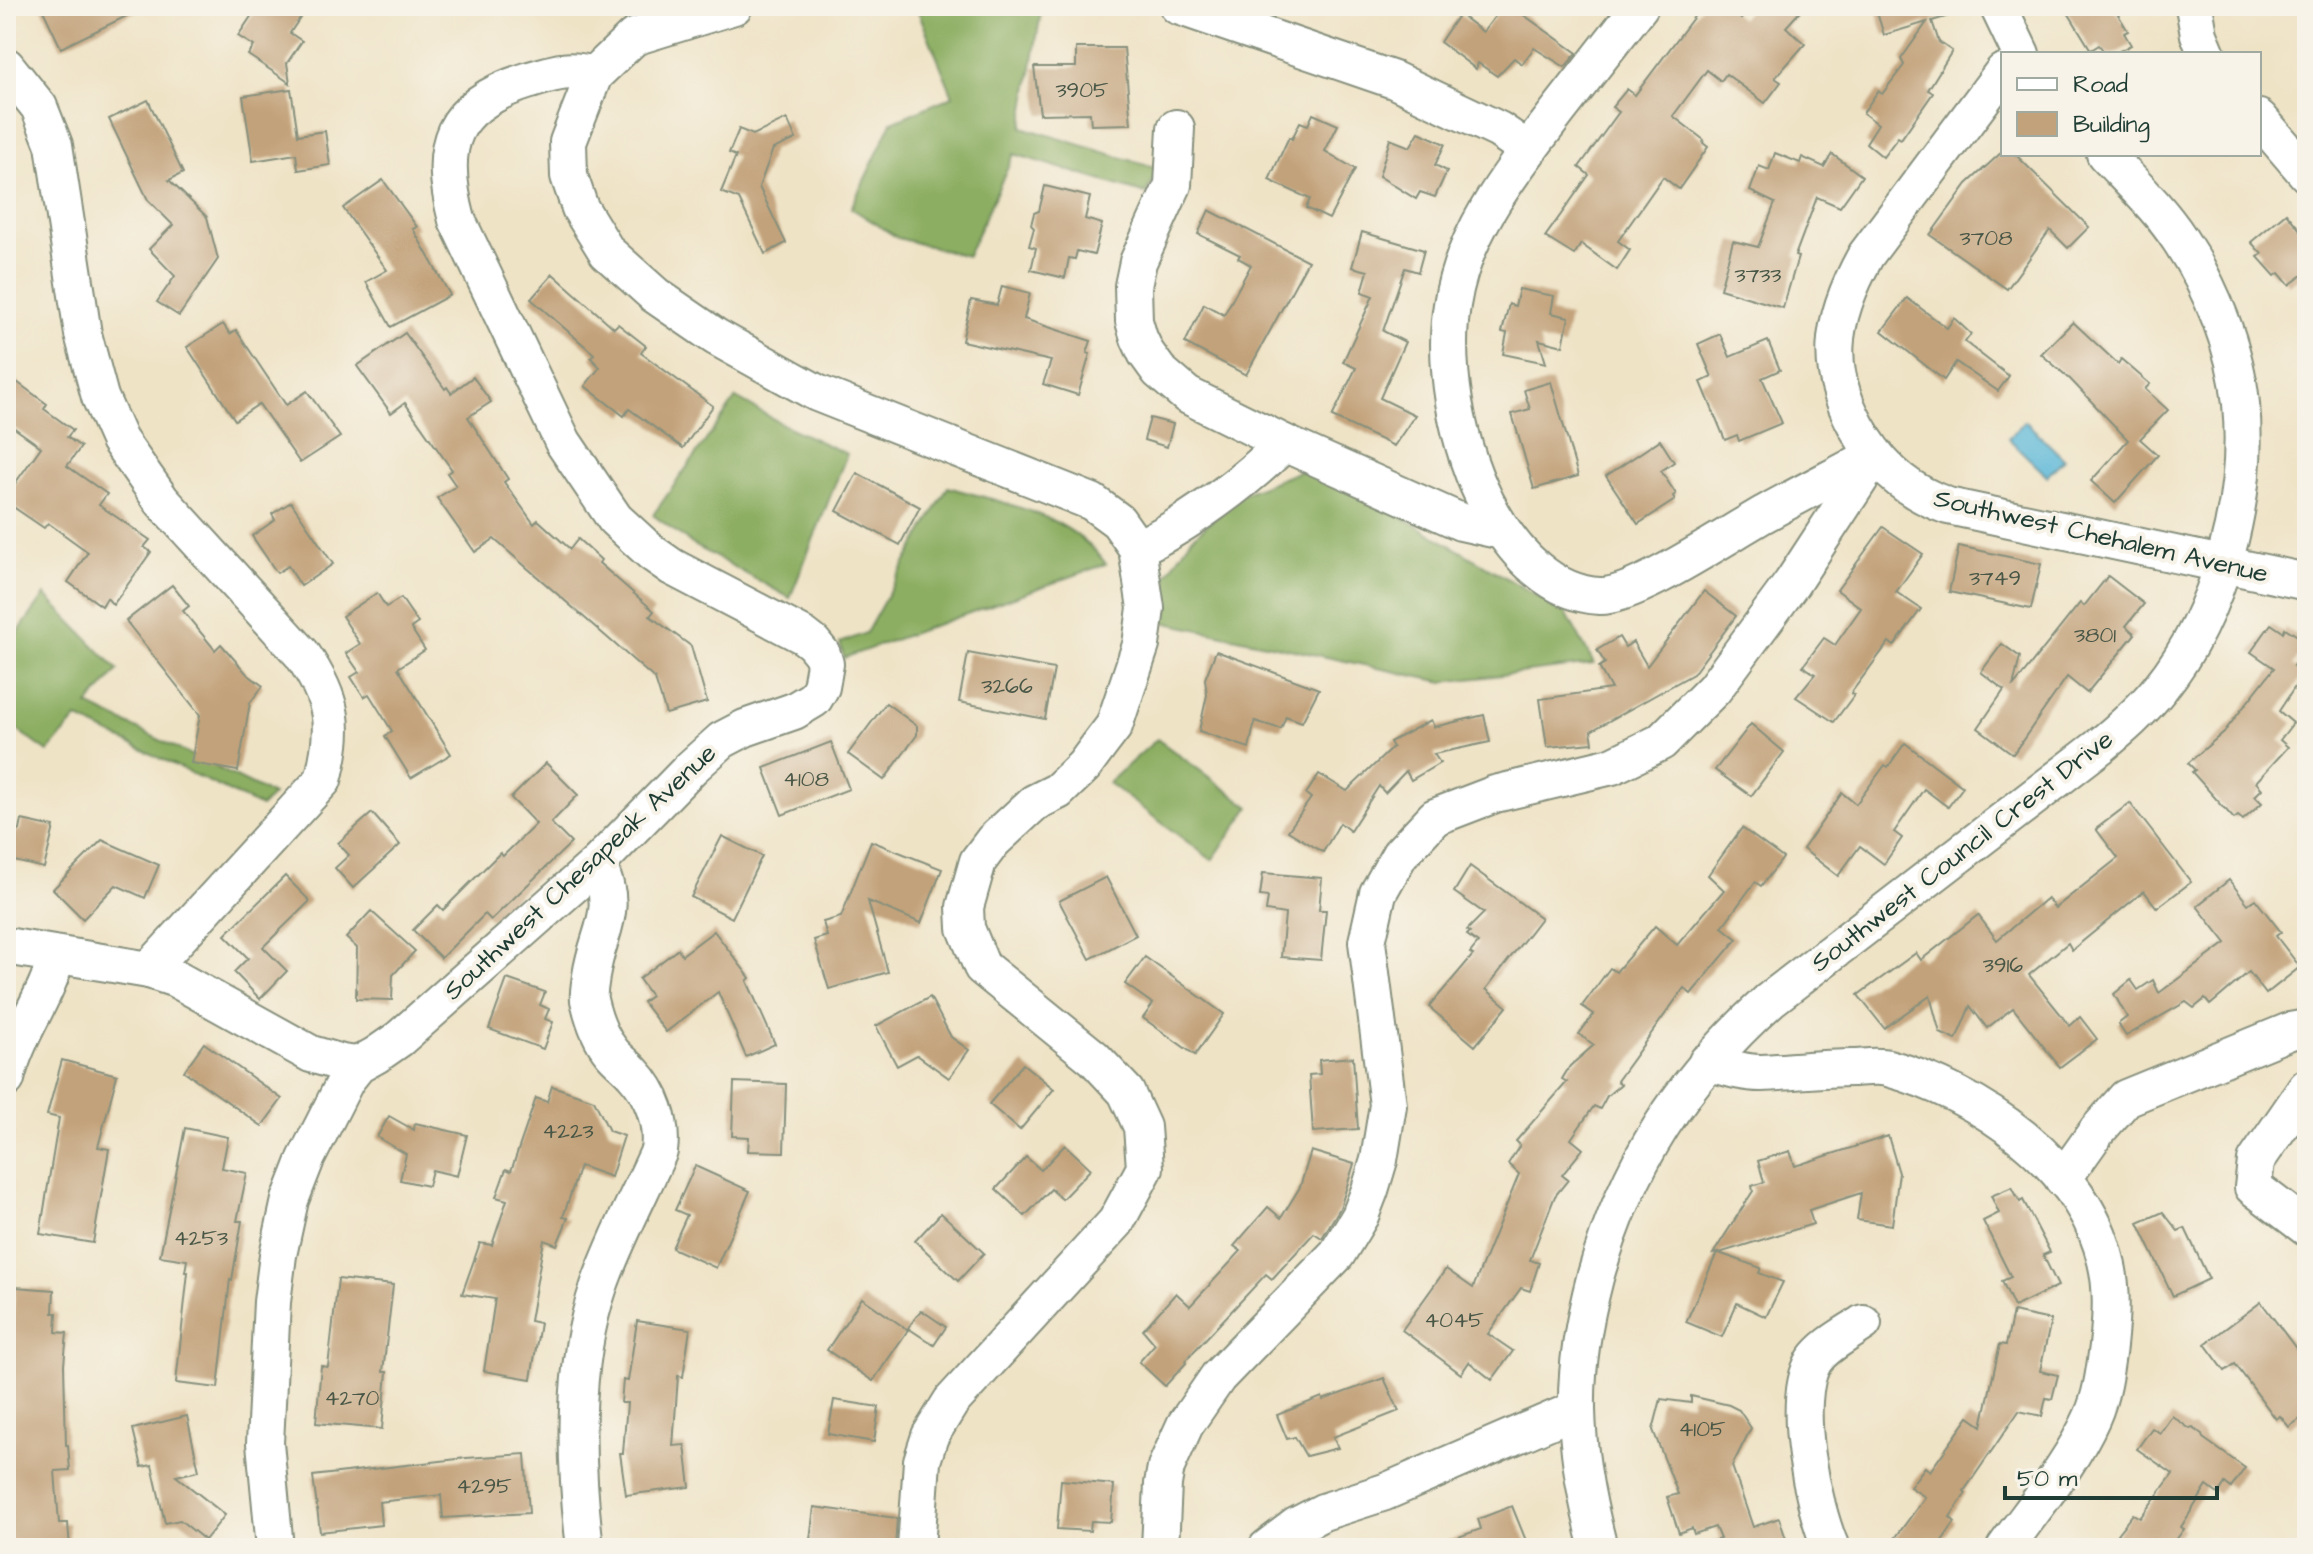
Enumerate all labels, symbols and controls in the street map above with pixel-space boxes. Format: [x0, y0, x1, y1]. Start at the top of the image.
legend [2001, 52, 2261, 156]
text: Road [2073, 68, 2128, 102]
house number: 3905 [1055, 75, 1109, 106]
text: Building [2073, 108, 2150, 143]
house number: 3708 [1960, 223, 2012, 254]
house number: 3733 [1734, 260, 1782, 291]
street label: Southwest Chehalem Avenue [1930, 480, 2272, 592]
house number: 3749 [1969, 563, 2021, 594]
house number: 3801 [2074, 620, 2116, 651]
house number: 3266 [981, 671, 1033, 702]
street label: Southwest Council Crest Drive [1803, 722, 2121, 980]
street label: Southwest Chesapeak Avenue [436, 736, 724, 1008]
house number: 4108 [783, 764, 829, 795]
house number: 3916 [1983, 950, 2023, 981]
house number: 4223 [542, 1116, 594, 1147]
house number: 4253 [174, 1223, 228, 1254]
house number: 4045 [1424, 1305, 1484, 1336]
house number: 4270 [325, 1383, 380, 1414]
house number: 4105 [1678, 1414, 1726, 1445]
scale bar [2005, 1450, 2217, 1500]
text: 50 m [2017, 1462, 2078, 1496]
house number: 4295 [456, 1471, 512, 1502]

